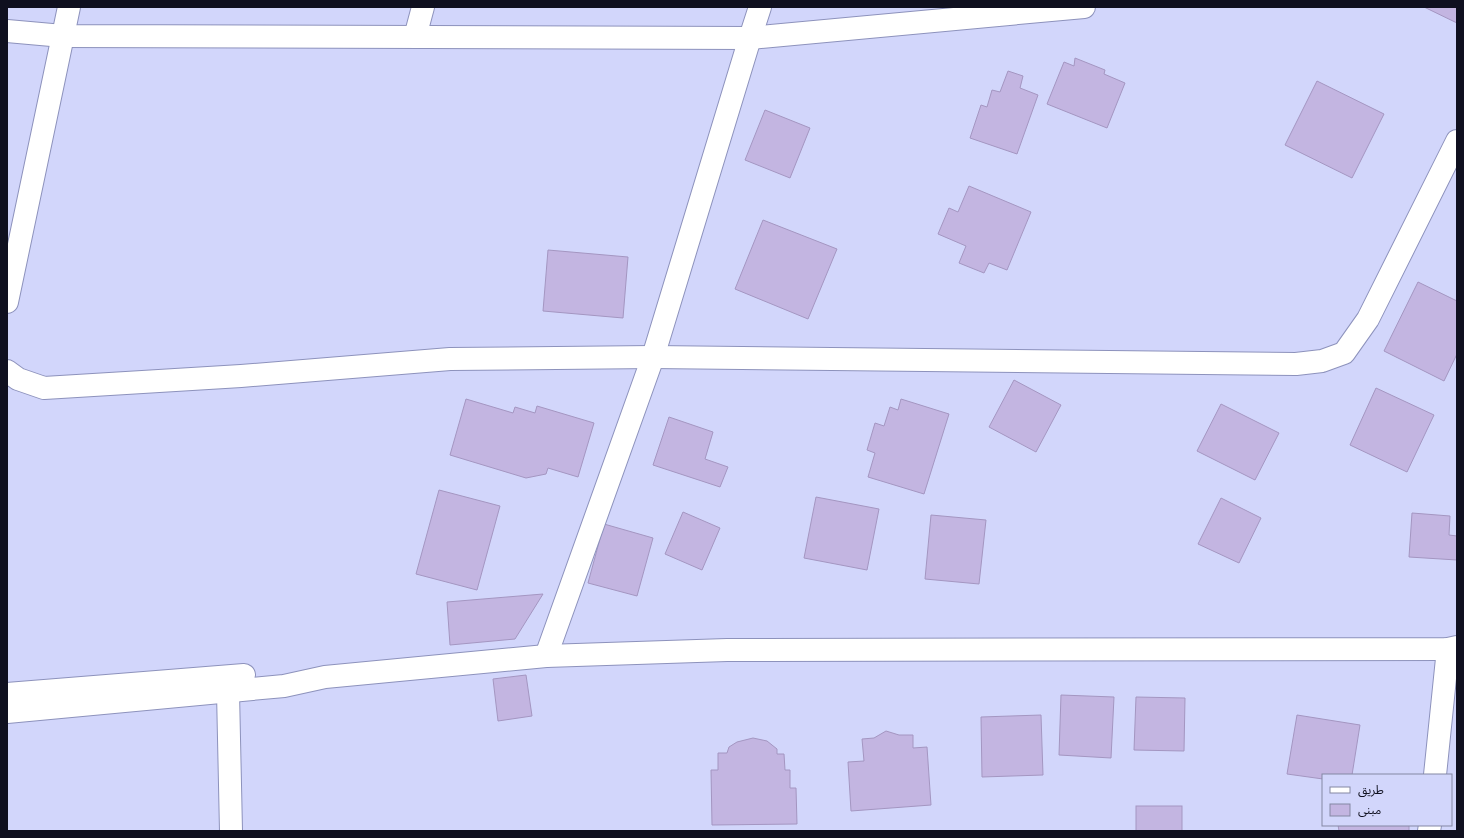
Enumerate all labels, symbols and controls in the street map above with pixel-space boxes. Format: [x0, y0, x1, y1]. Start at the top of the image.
legend [1322, 774, 1452, 826]
text: طريق [1358, 781, 1384, 798]
text: مبنى [1358, 801, 1381, 818]

